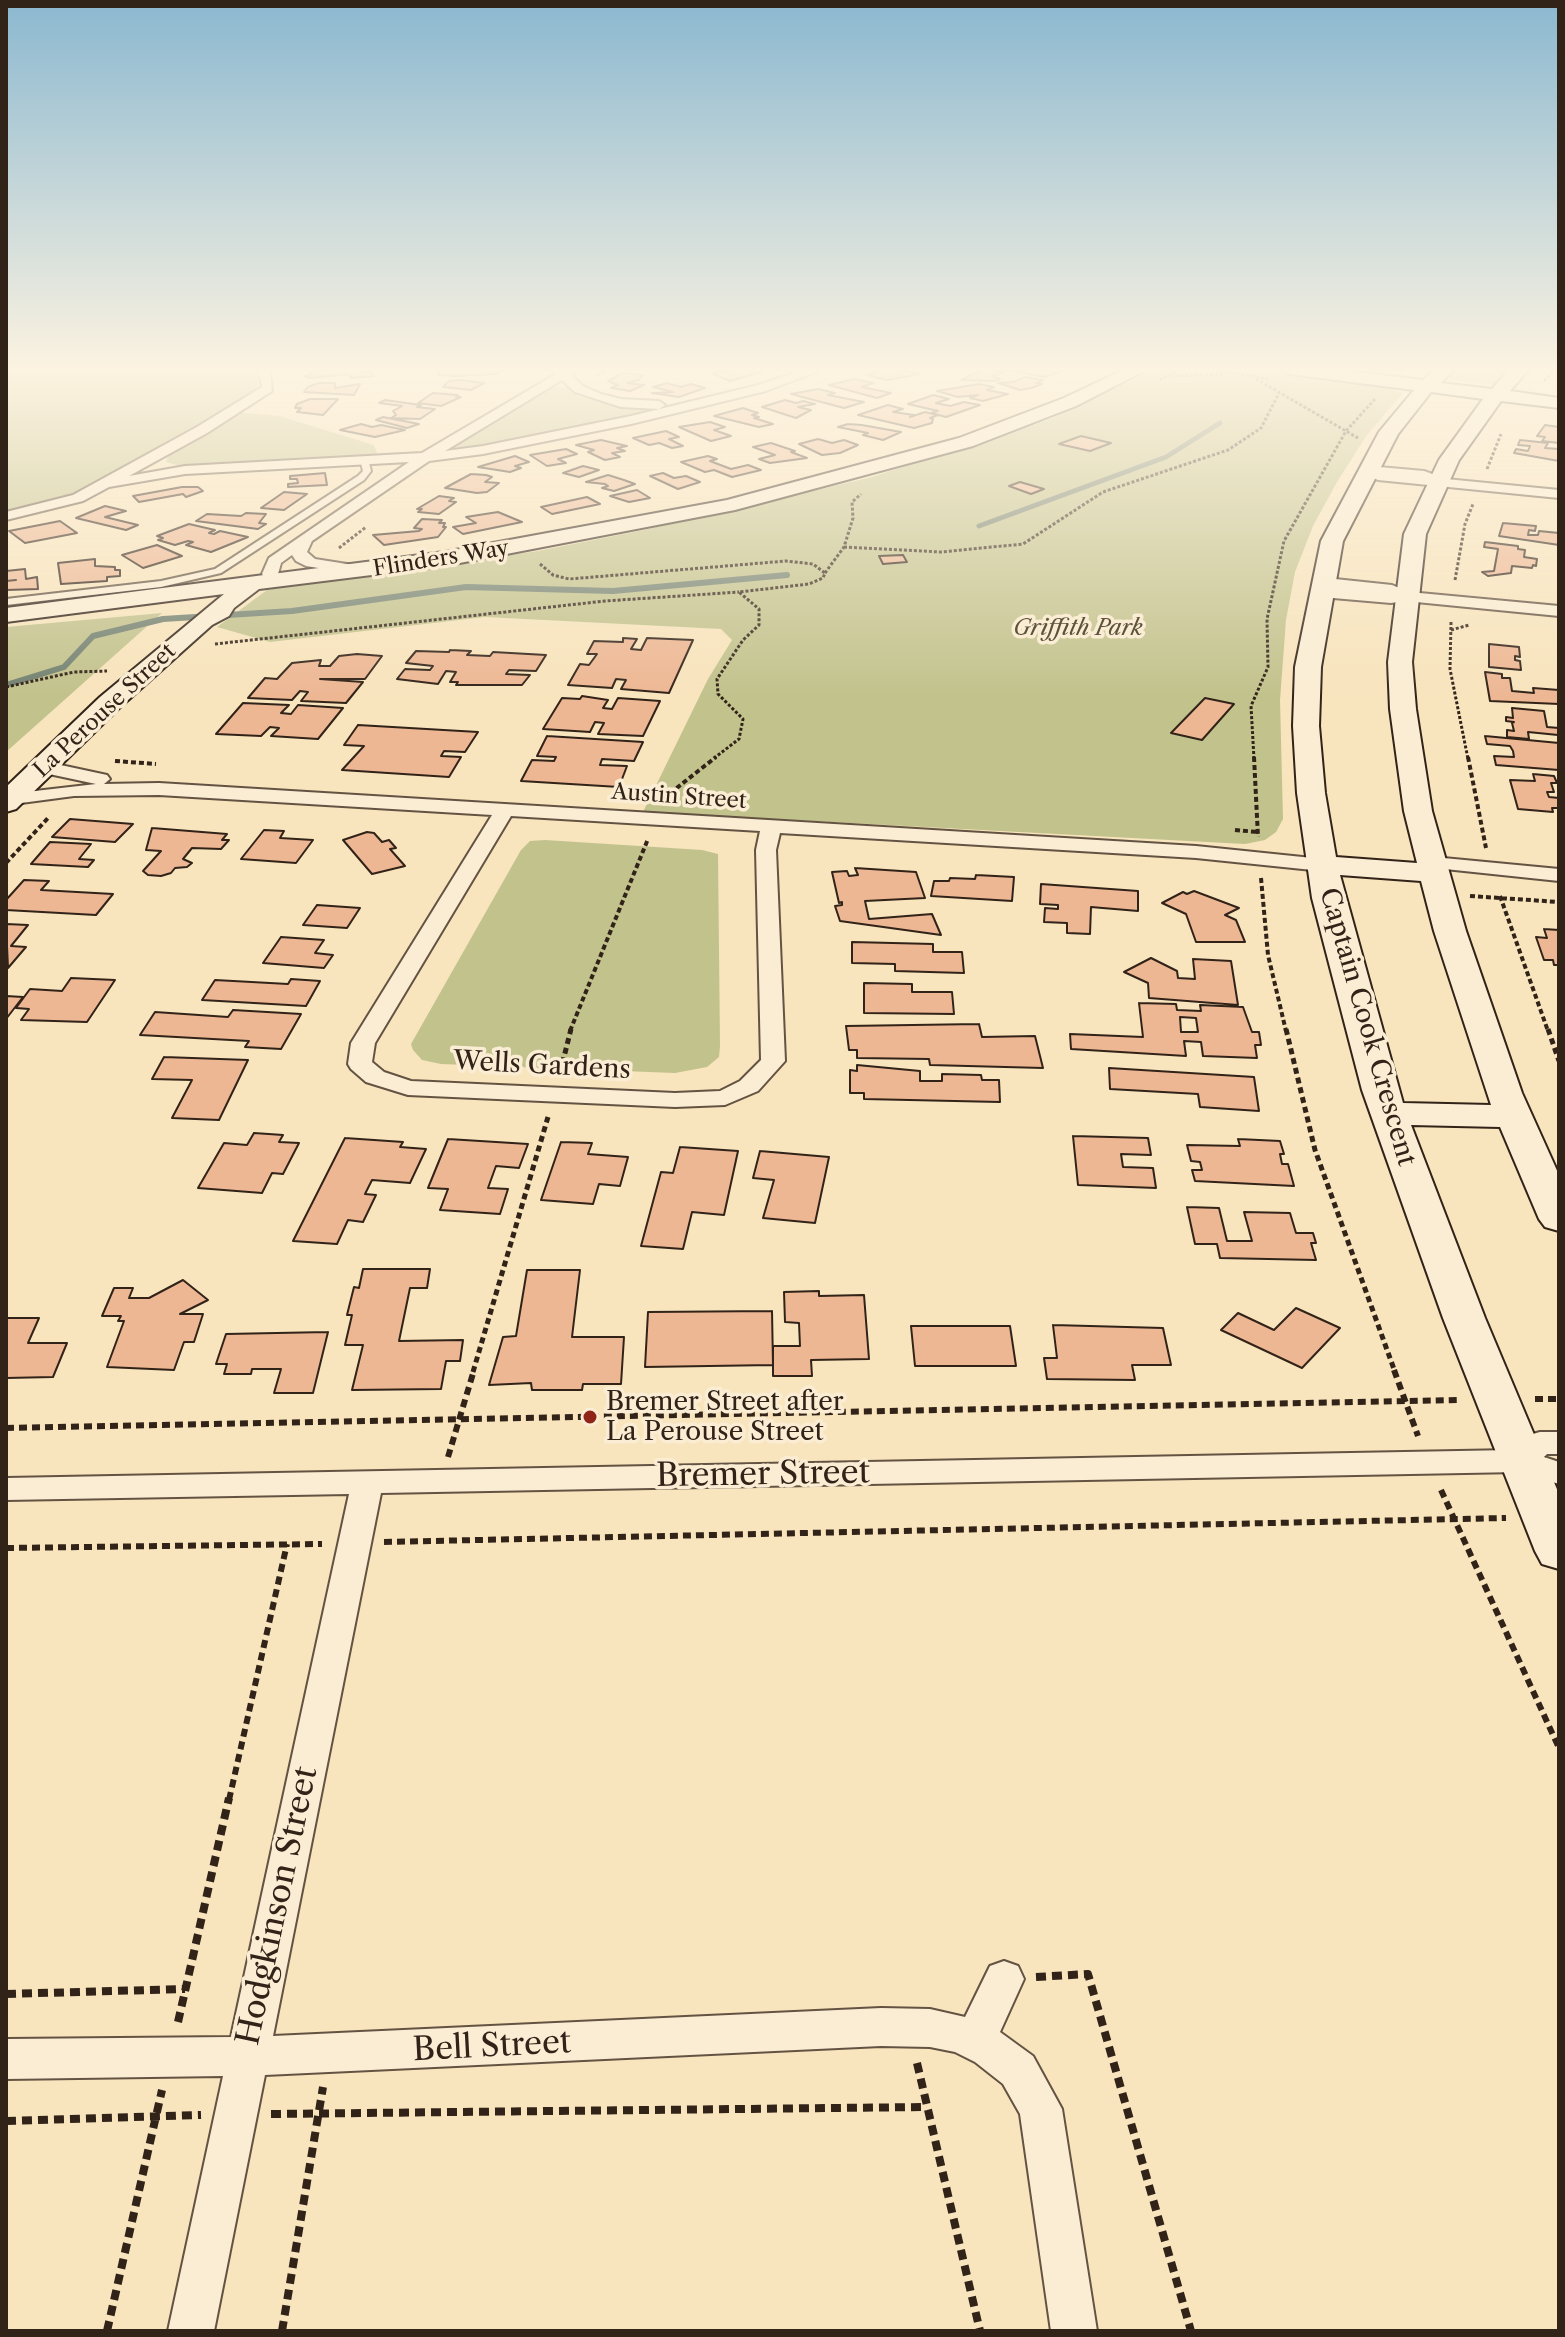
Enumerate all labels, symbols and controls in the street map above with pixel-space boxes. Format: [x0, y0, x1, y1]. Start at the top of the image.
street label: Flinders Way [371, 535, 511, 583]
park label: Griffith Park [1013, 616, 1143, 642]
street label: La Perouse Street [29, 639, 181, 783]
street label: Austin Street [611, 779, 747, 815]
street label: Captain Cook Crescent [1312, 884, 1422, 1170]
street label: Wells Gardens [452, 1046, 632, 1086]
place label: Bremer Street after La Perouse Street [606, 1386, 844, 1448]
marker: Bremer Street after La Perouse Street [581, 1408, 599, 1426]
street label: Bremer Street [656, 1454, 870, 1496]
street label: Hodgkinson Street [230, 1763, 326, 2049]
street label: Bell Street [412, 2024, 572, 2070]

